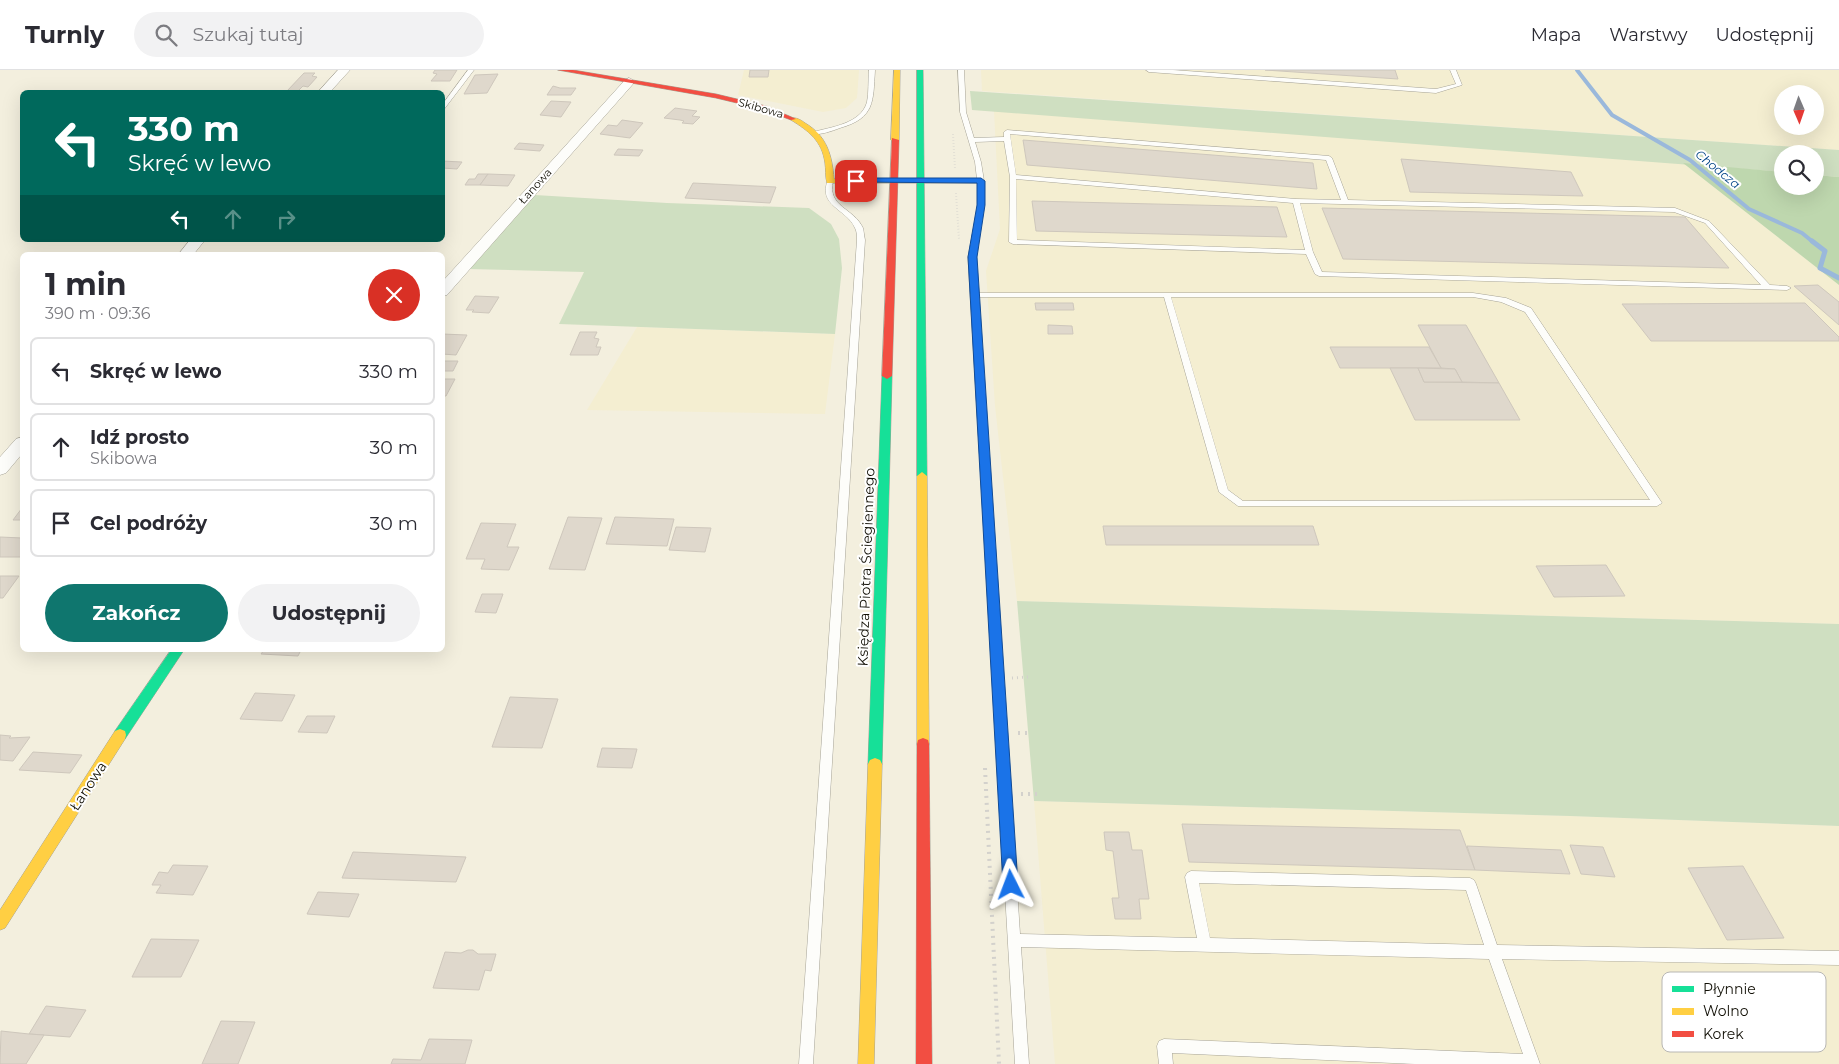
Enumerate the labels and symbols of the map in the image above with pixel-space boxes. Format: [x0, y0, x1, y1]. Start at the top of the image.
north arrow [1774, 85, 1824, 135]
street label: Skibowa [737, 95, 785, 121]
water label: Chodcza [1693, 146, 1743, 192]
pin [835, 160, 877, 202]
street label: Łanowa [515, 165, 555, 207]
street label: Księdza Piotra Ściegiennego [854, 467, 878, 667]
street label: Łanowa [65, 758, 111, 814]
position arrow [984, 858, 1036, 910]
legend [1662, 972, 1826, 1052]
text: Płynnie [1703, 980, 1756, 998]
text: Wolno [1703, 1002, 1749, 1020]
text: Korek [1703, 1025, 1744, 1043]

